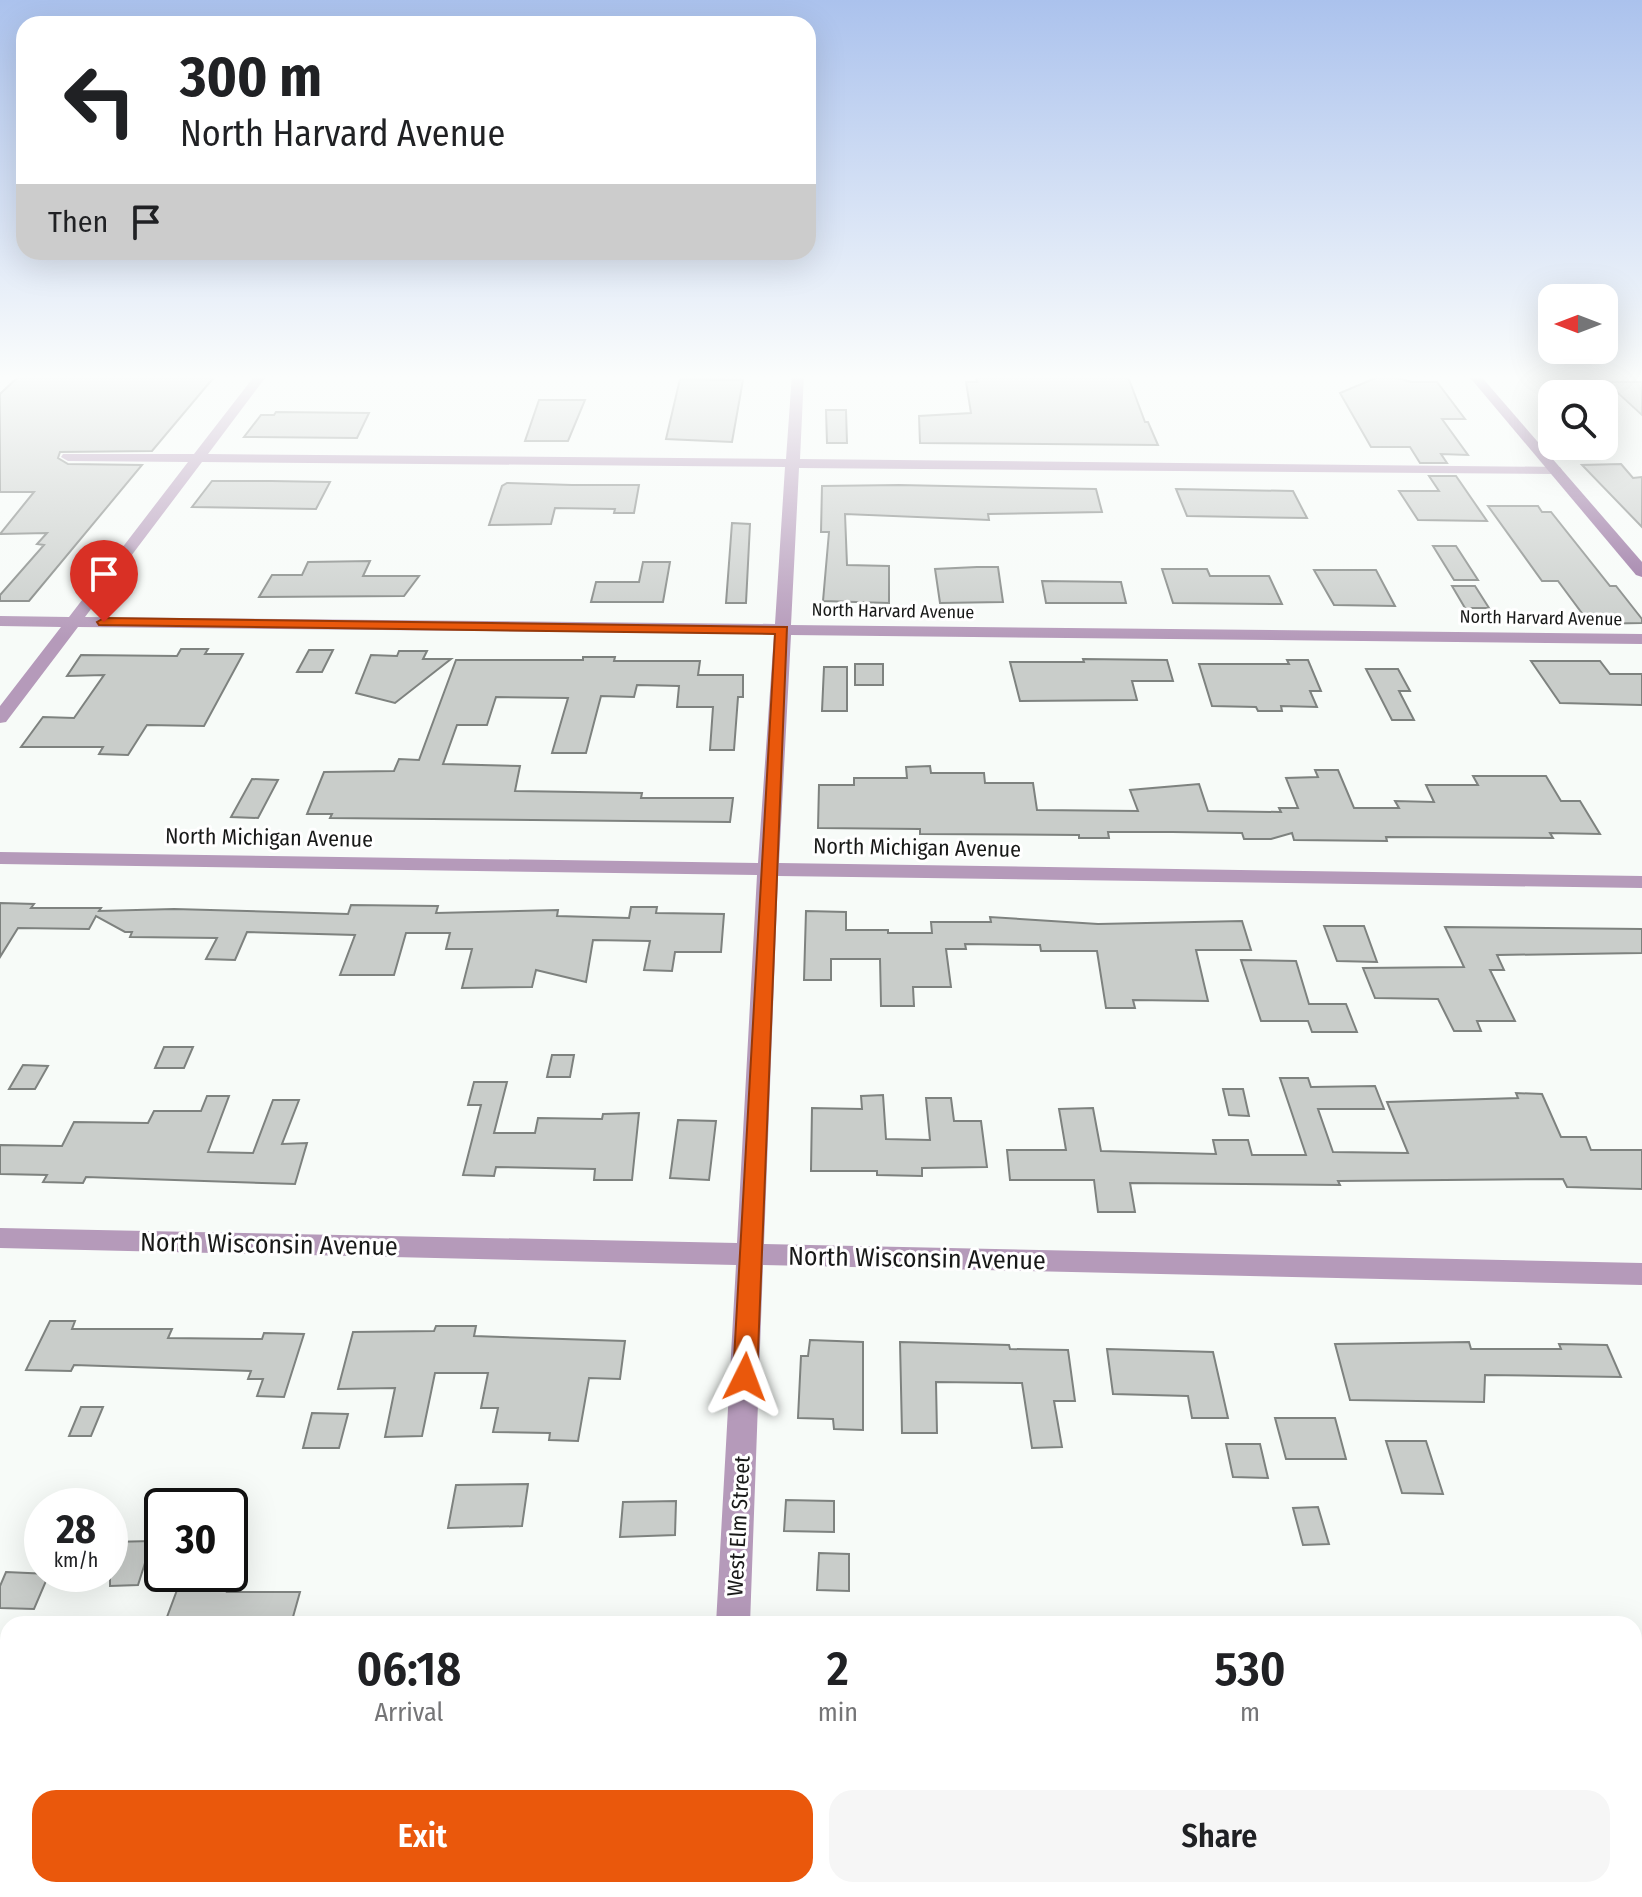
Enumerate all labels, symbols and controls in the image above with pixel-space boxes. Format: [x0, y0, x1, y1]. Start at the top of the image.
text: 300 m [180, 44, 322, 111]
icon: left [48, 48, 152, 152]
text: North Harvard Avenue [180, 112, 505, 156]
icon: arrive [124, 200, 168, 244]
text: Then [48, 204, 108, 240]
north arrow [1538, 284, 1618, 364]
map controls [1538, 284, 1618, 460]
button: search [1538, 380, 1618, 460]
pin [70, 540, 138, 622]
icon: arrive [82, 552, 126, 596]
street label: North Harvard Avenue [812, 599, 975, 623]
street label: North Harvard Avenue [1460, 606, 1623, 630]
street label: North Michigan Avenue [165, 822, 373, 853]
street label: North Michigan Avenue [813, 832, 1021, 863]
street label: North Wisconsin Avenue [140, 1227, 398, 1262]
street label: North Wisconsin Avenue [788, 1241, 1046, 1276]
position arrow [703, 1335, 787, 1419]
street label: West Elm Street [721, 1454, 756, 1597]
speed limit sign: 30 [144, 1488, 248, 1592]
text: 28 [56, 1506, 96, 1554]
text: km/h [54, 1548, 98, 1572]
text: 06:18 [356, 1640, 461, 1698]
text: 2 [827, 1640, 849, 1698]
text: 530 [1214, 1640, 1286, 1698]
text: Arrival [374, 1697, 443, 1728]
text: min [818, 1697, 858, 1728]
text: m [1240, 1697, 1260, 1728]
button: Exit [32, 1790, 813, 1882]
button: Share [829, 1790, 1610, 1882]

